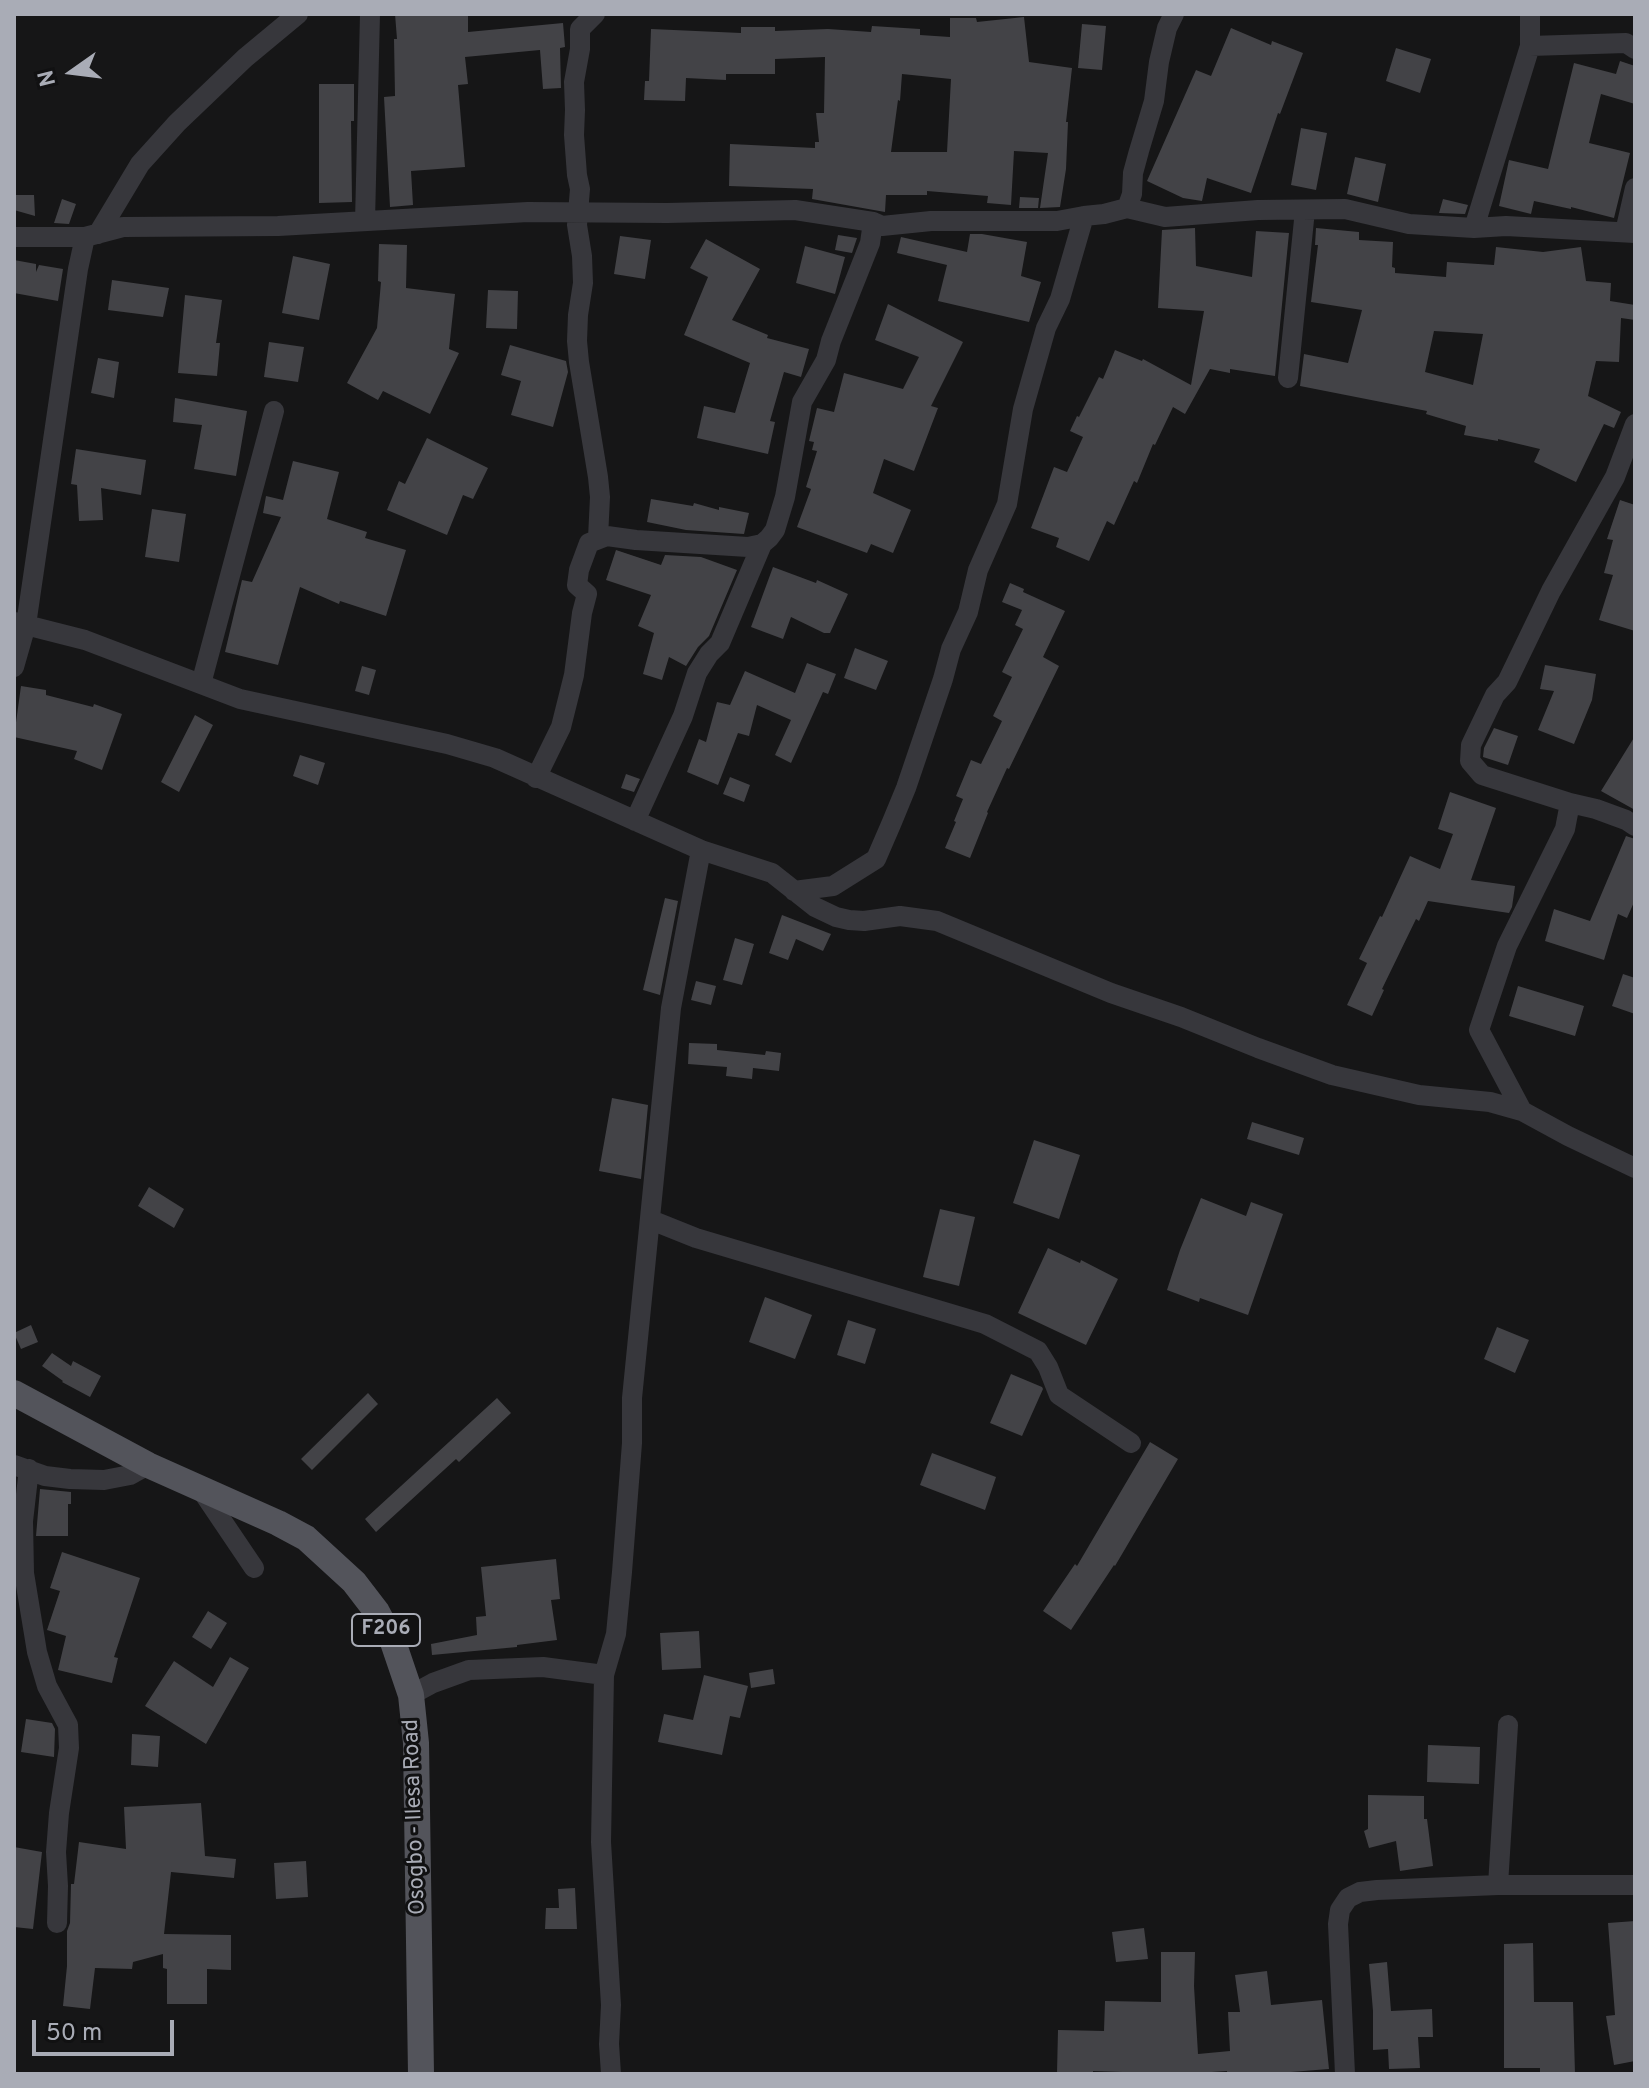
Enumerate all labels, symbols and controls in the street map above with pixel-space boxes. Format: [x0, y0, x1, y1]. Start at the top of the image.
north arrow [32, 32, 112, 112]
text: N [33, 67, 63, 89]
road number: F206 [352, 1614, 420, 1646]
street label: Osogbo - Ilesa Road [399, 1719, 433, 1915]
scale bar [36, 2004, 178, 2054]
text: 50 m [46, 2019, 102, 2049]

